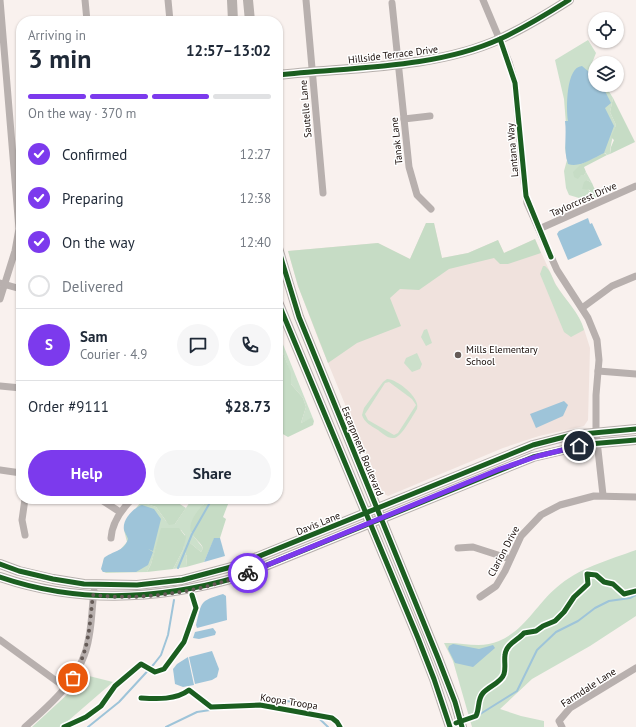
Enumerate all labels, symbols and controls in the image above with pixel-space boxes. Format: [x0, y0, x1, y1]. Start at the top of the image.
map controls [588, 12, 624, 92]
button: locate [588, 12, 624, 48]
text: Arriving in [28, 27, 86, 44]
text: 12:57–13:02 [186, 41, 271, 60]
text: 3 min [28, 42, 91, 75]
street label: Hillside Terrace Drive [347, 43, 439, 66]
button: layers [588, 56, 624, 92]
street label: Sautelle Lane [296, 79, 315, 138]
text: On the way · 370 m [28, 105, 136, 122]
street label: Tanak Lane [388, 117, 405, 165]
street label: Lantana Way [504, 122, 521, 177]
icon: check [28, 143, 50, 165]
text: Confirmed [62, 145, 127, 164]
text: 12:27 [240, 146, 271, 163]
street label: Taylorcrest Drive [548, 179, 618, 220]
icon: check [28, 187, 50, 209]
text: Preparing [62, 189, 124, 208]
text: 12:38 [240, 190, 271, 207]
icon: check [28, 231, 50, 253]
text: On the way [62, 233, 135, 252]
text: 12:40 [240, 234, 271, 251]
text: Delivered [62, 277, 123, 296]
button: chat [177, 324, 219, 366]
button: phone [229, 324, 271, 366]
text: Sam [80, 327, 107, 346]
text: S [45, 335, 53, 354]
place label: Mills Elementary School [466, 343, 538, 368]
text: Courier · 4.9 [80, 346, 147, 363]
marker: Mills Elementary School [453, 350, 463, 360]
text: Order #9111 [28, 397, 109, 416]
text: $28.73 [225, 397, 271, 416]
street label: Escarpment Boulevard [339, 404, 386, 498]
pin [562, 429, 596, 463]
icon: home [568, 435, 590, 457]
button: Help [28, 450, 146, 496]
button: Share [154, 450, 271, 496]
street label: Davis Lane [294, 509, 342, 538]
street label: Clarion Drive [485, 524, 522, 579]
courier [228, 553, 268, 593]
icon: bike [237, 562, 259, 584]
pin [56, 661, 90, 695]
street label: Farmdale Lane [558, 665, 618, 710]
icon: bag [62, 667, 84, 689]
street label: Koopa Troopa [259, 691, 319, 712]

